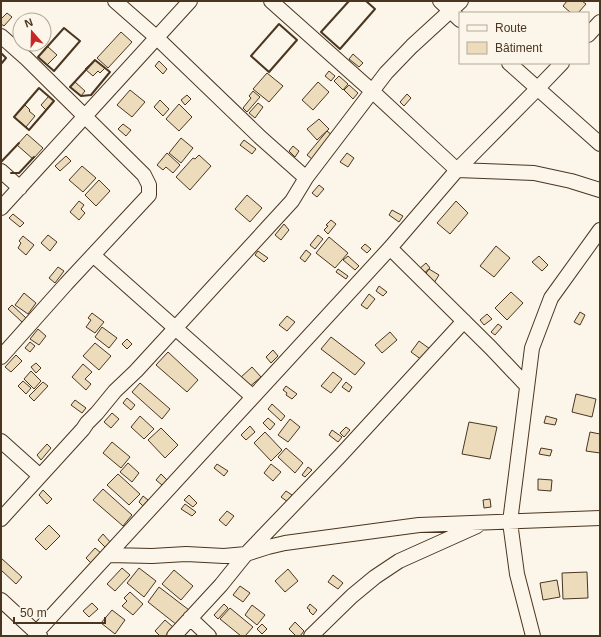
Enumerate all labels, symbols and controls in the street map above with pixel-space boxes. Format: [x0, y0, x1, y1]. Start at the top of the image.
north arrow [12, 12, 52, 52]
legend [459, 12, 589, 64]
text: N [23, 16, 34, 30]
text: Route [495, 21, 527, 35]
text: Bâtiment [495, 41, 543, 55]
scale bar [14, 599, 105, 625]
text: 50 m [20, 606, 47, 620]

